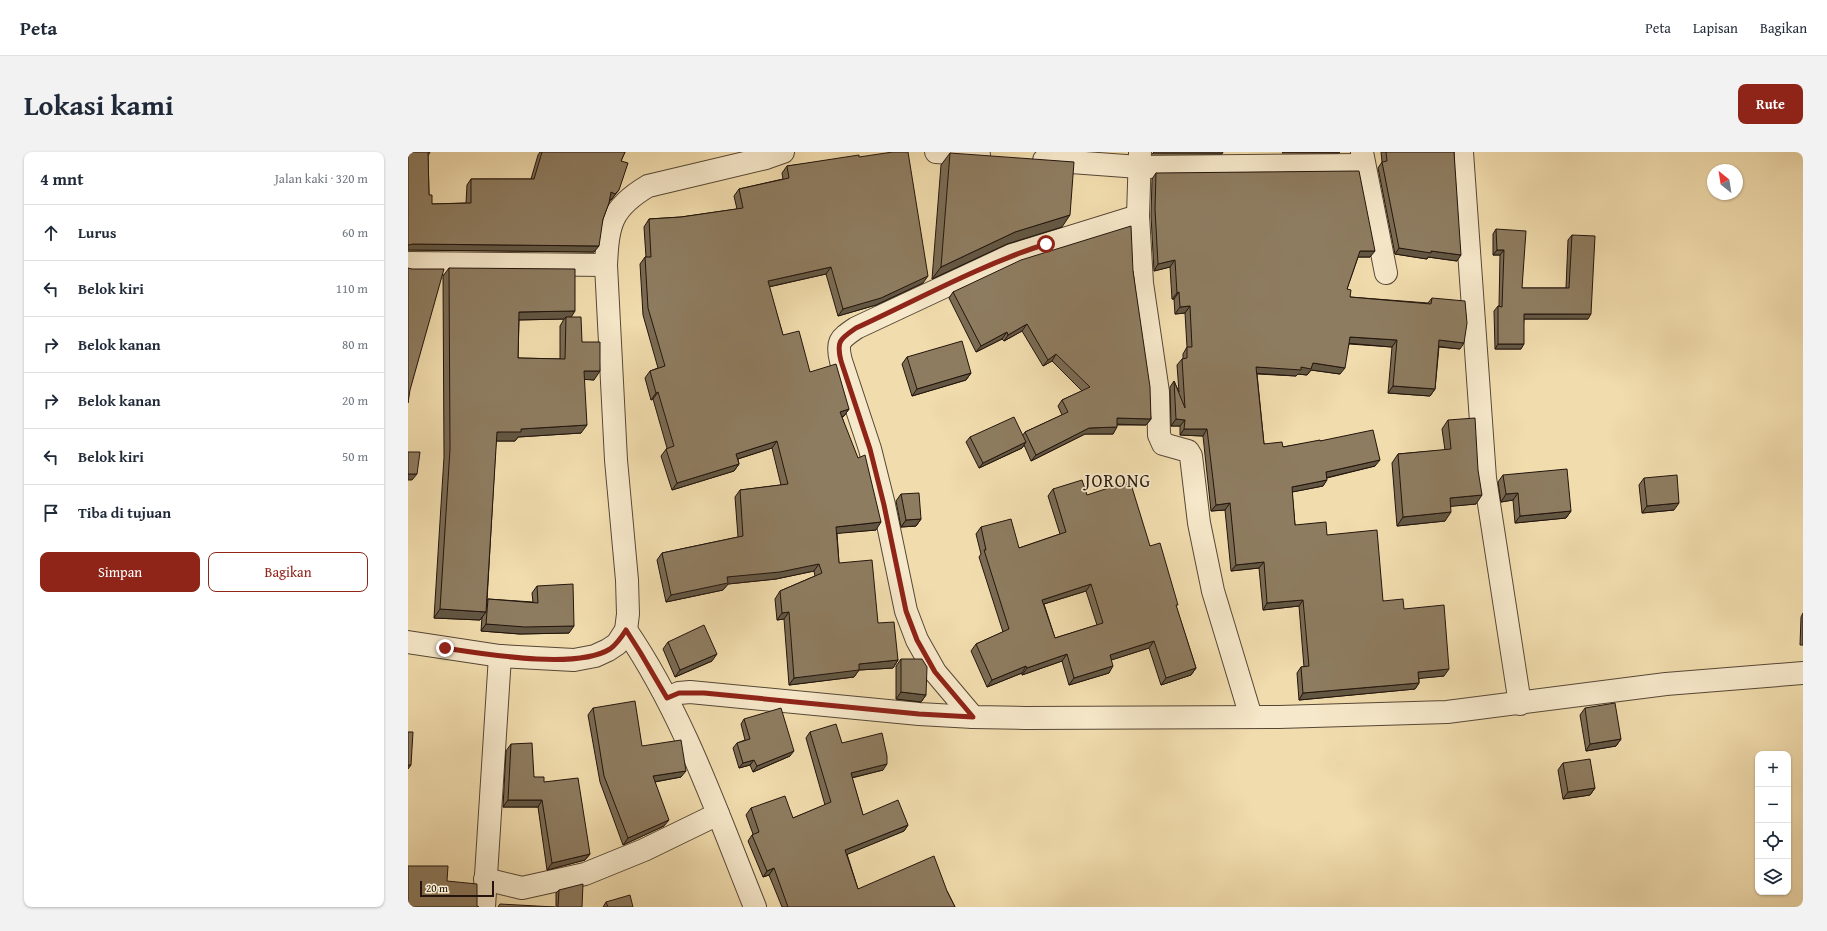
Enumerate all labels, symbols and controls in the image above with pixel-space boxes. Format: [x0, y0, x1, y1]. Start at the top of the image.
text: Peta [20, 14, 57, 42]
text: Peta [1645, 18, 1671, 38]
text: Lapisan [1693, 18, 1738, 38]
text: Bagikan [1760, 18, 1807, 38]
text: Lokasi kami [24, 84, 174, 125]
button: Rute [1738, 84, 1803, 124]
north arrow [1707, 164, 1743, 200]
text: 4 mnt [40, 166, 84, 191]
text: Jalan kaki · 320 m [275, 169, 368, 188]
icon: ahead [40, 222, 62, 244]
text: Lurus [78, 222, 116, 243]
text: 60 m [342, 223, 368, 242]
route start [1037, 235, 1055, 253]
icon: left [40, 278, 62, 300]
text: Belok kiri [78, 278, 144, 299]
text: 110 m [336, 279, 368, 298]
icon: right [40, 334, 62, 356]
text: Belok kanan [78, 334, 161, 355]
text: 80 m [342, 335, 368, 354]
icon: right [40, 390, 62, 412]
text: Belok kanan [78, 390, 161, 411]
text: 20 m [342, 391, 368, 410]
icon: left [40, 446, 62, 468]
text: Belok kiri [78, 446, 144, 467]
text: 50 m [342, 447, 368, 466]
district label: JORONG [1083, 467, 1151, 494]
icon: arrive [40, 502, 62, 524]
text: Tiba di tujuan [78, 502, 171, 523]
button: Simpan [40, 552, 200, 592]
button: Bagikan [208, 552, 368, 592]
route end [436, 639, 454, 657]
map controls [1755, 751, 1791, 895]
button: + [1755, 751, 1791, 787]
button: − [1755, 787, 1791, 823]
button: locate [1755, 823, 1791, 859]
button: layers [1755, 859, 1791, 895]
scale bar [420, 879, 494, 898]
text: 20 m [426, 880, 448, 896]

